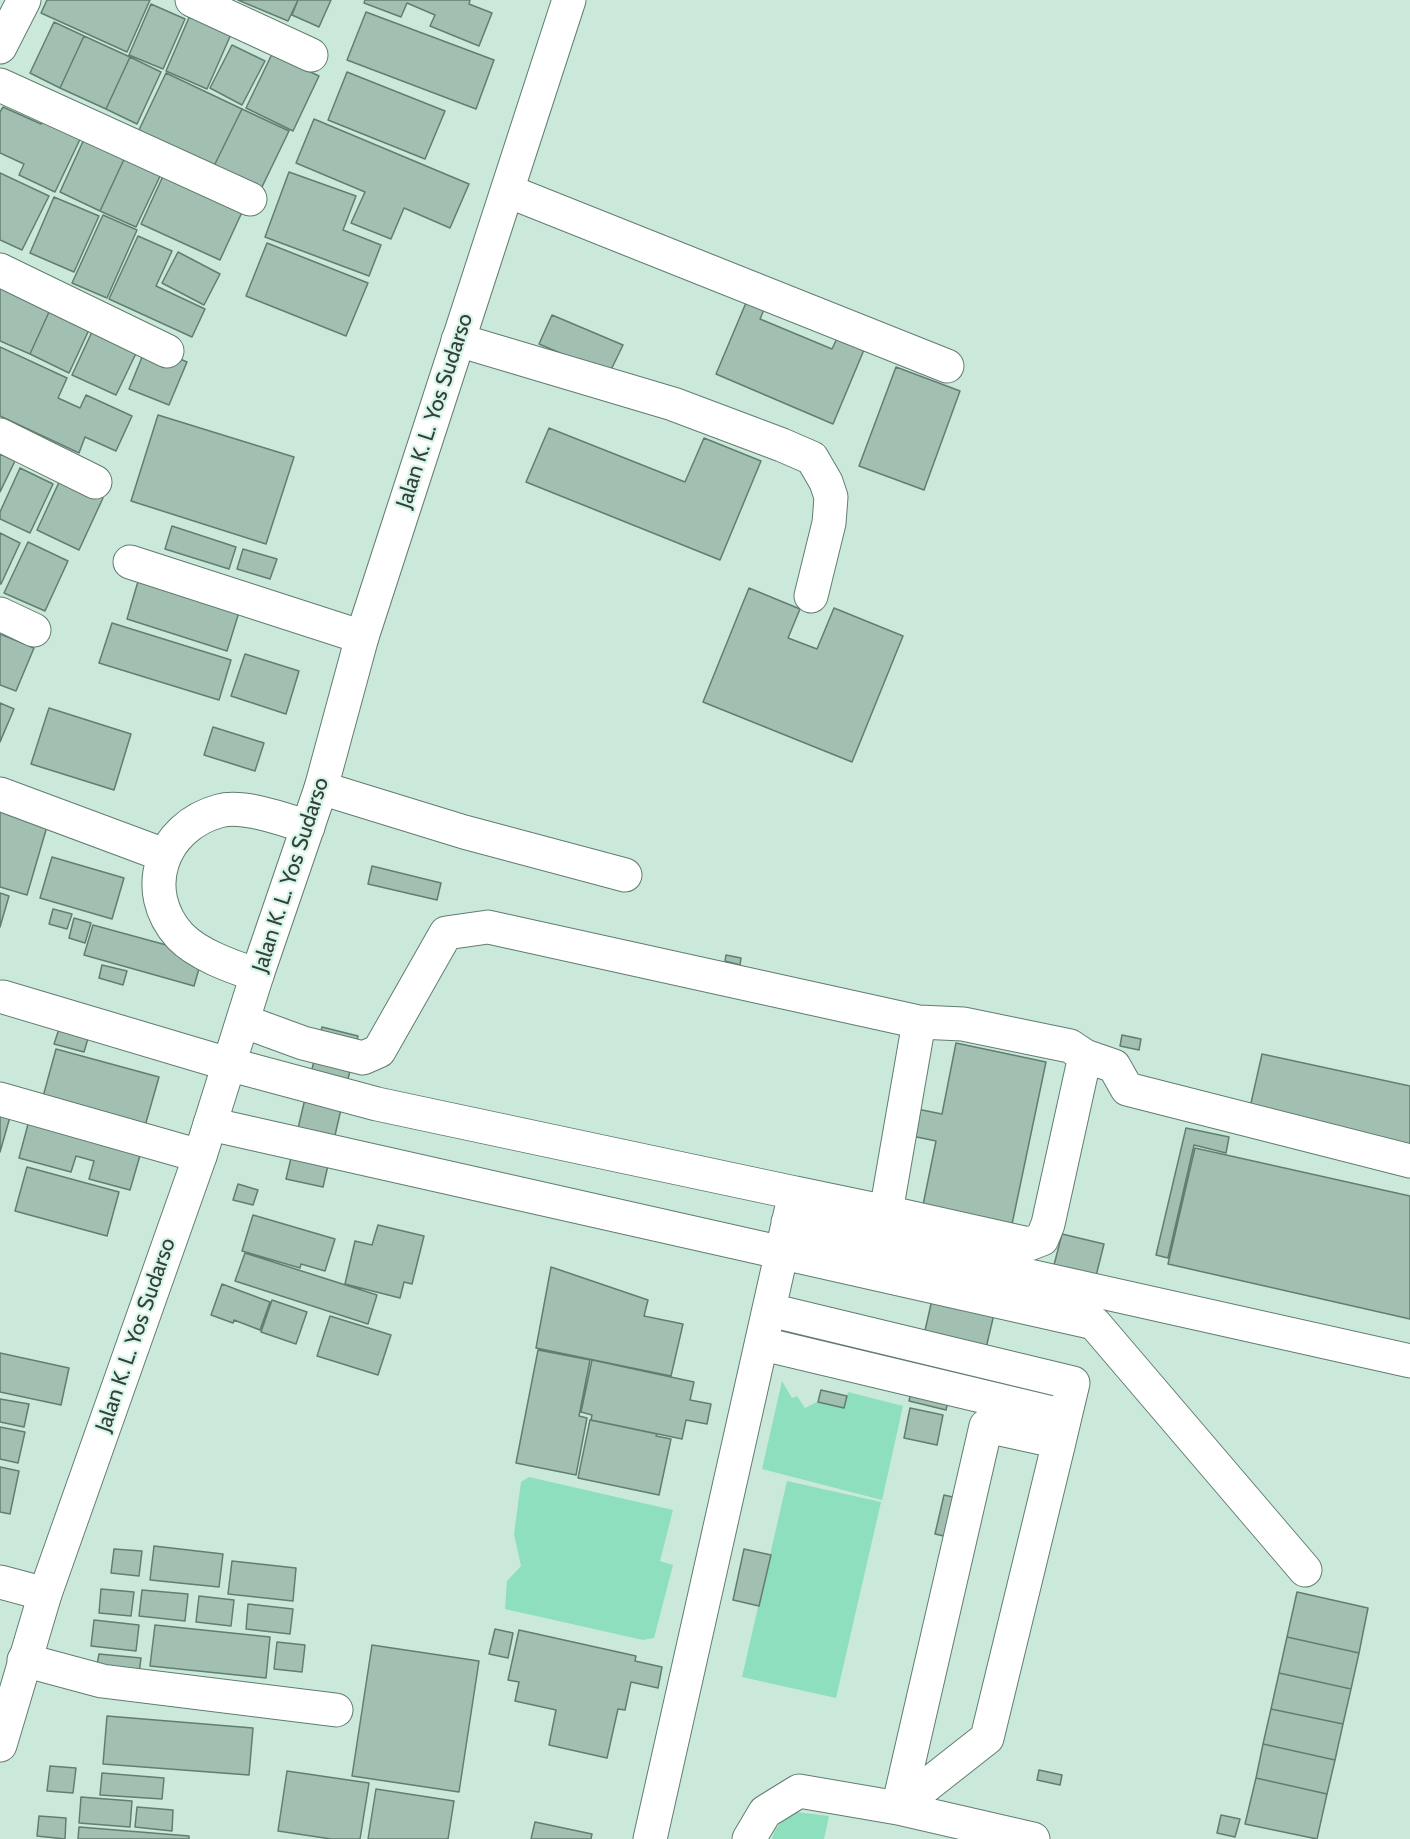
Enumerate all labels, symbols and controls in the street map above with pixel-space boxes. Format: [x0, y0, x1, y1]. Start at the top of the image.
street label: Jalan K. L. Yos Sudarso [391, 310, 479, 512]
street label: Jalan K. L. Yos Sudarso [247, 774, 335, 976]
street label: Jalan K. L. Yos Sudarso [90, 1235, 182, 1435]

